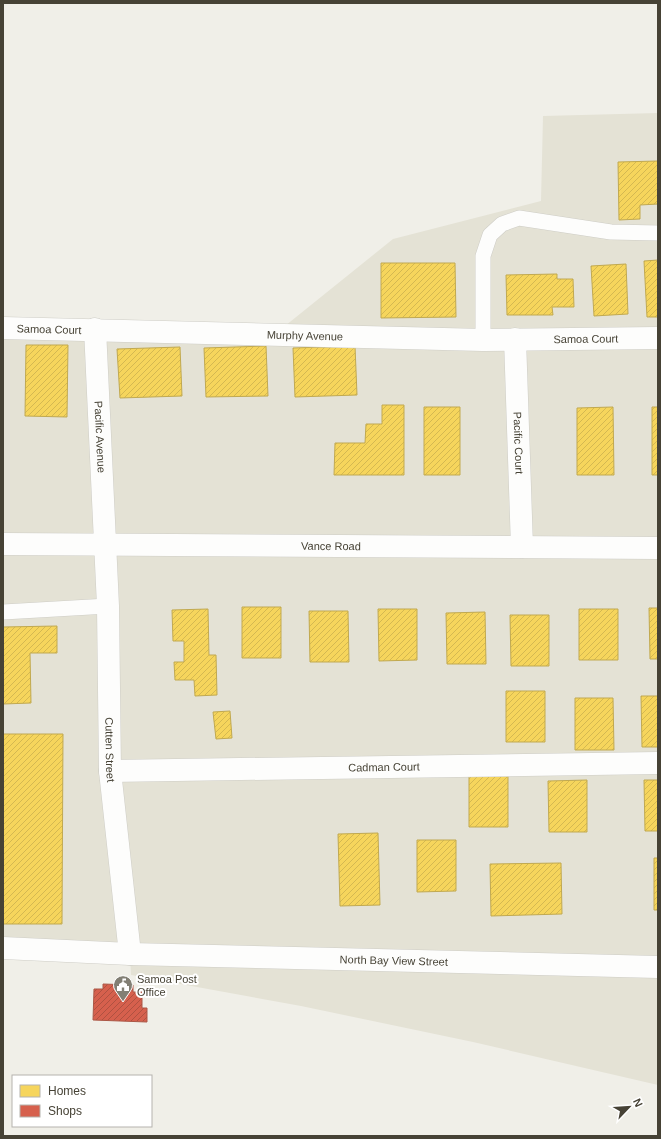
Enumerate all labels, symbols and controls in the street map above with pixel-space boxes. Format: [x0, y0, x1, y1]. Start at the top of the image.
street label: Samoa Court [16, 322, 82, 336]
street label: Murphy Avenue [267, 329, 343, 342]
street label: Samoa Court [553, 332, 618, 345]
street label: Pacific Avenue [92, 401, 108, 473]
street label: Pacific Court [511, 412, 526, 474]
street label: Vance Road [301, 540, 361, 552]
street label: Cutten Street [103, 717, 117, 783]
street label: Cadman Court [348, 760, 420, 774]
street label: North Bay View Street [340, 953, 448, 968]
place label: Samoa Post Office [137, 973, 197, 998]
public building icon: Samoa Post Office [112, 974, 134, 1002]
legend [12, 1075, 152, 1127]
text: Homes [48, 1084, 86, 1098]
north arrow [609, 1087, 649, 1127]
text: N [631, 1097, 645, 1109]
text: Shops [48, 1104, 82, 1118]

